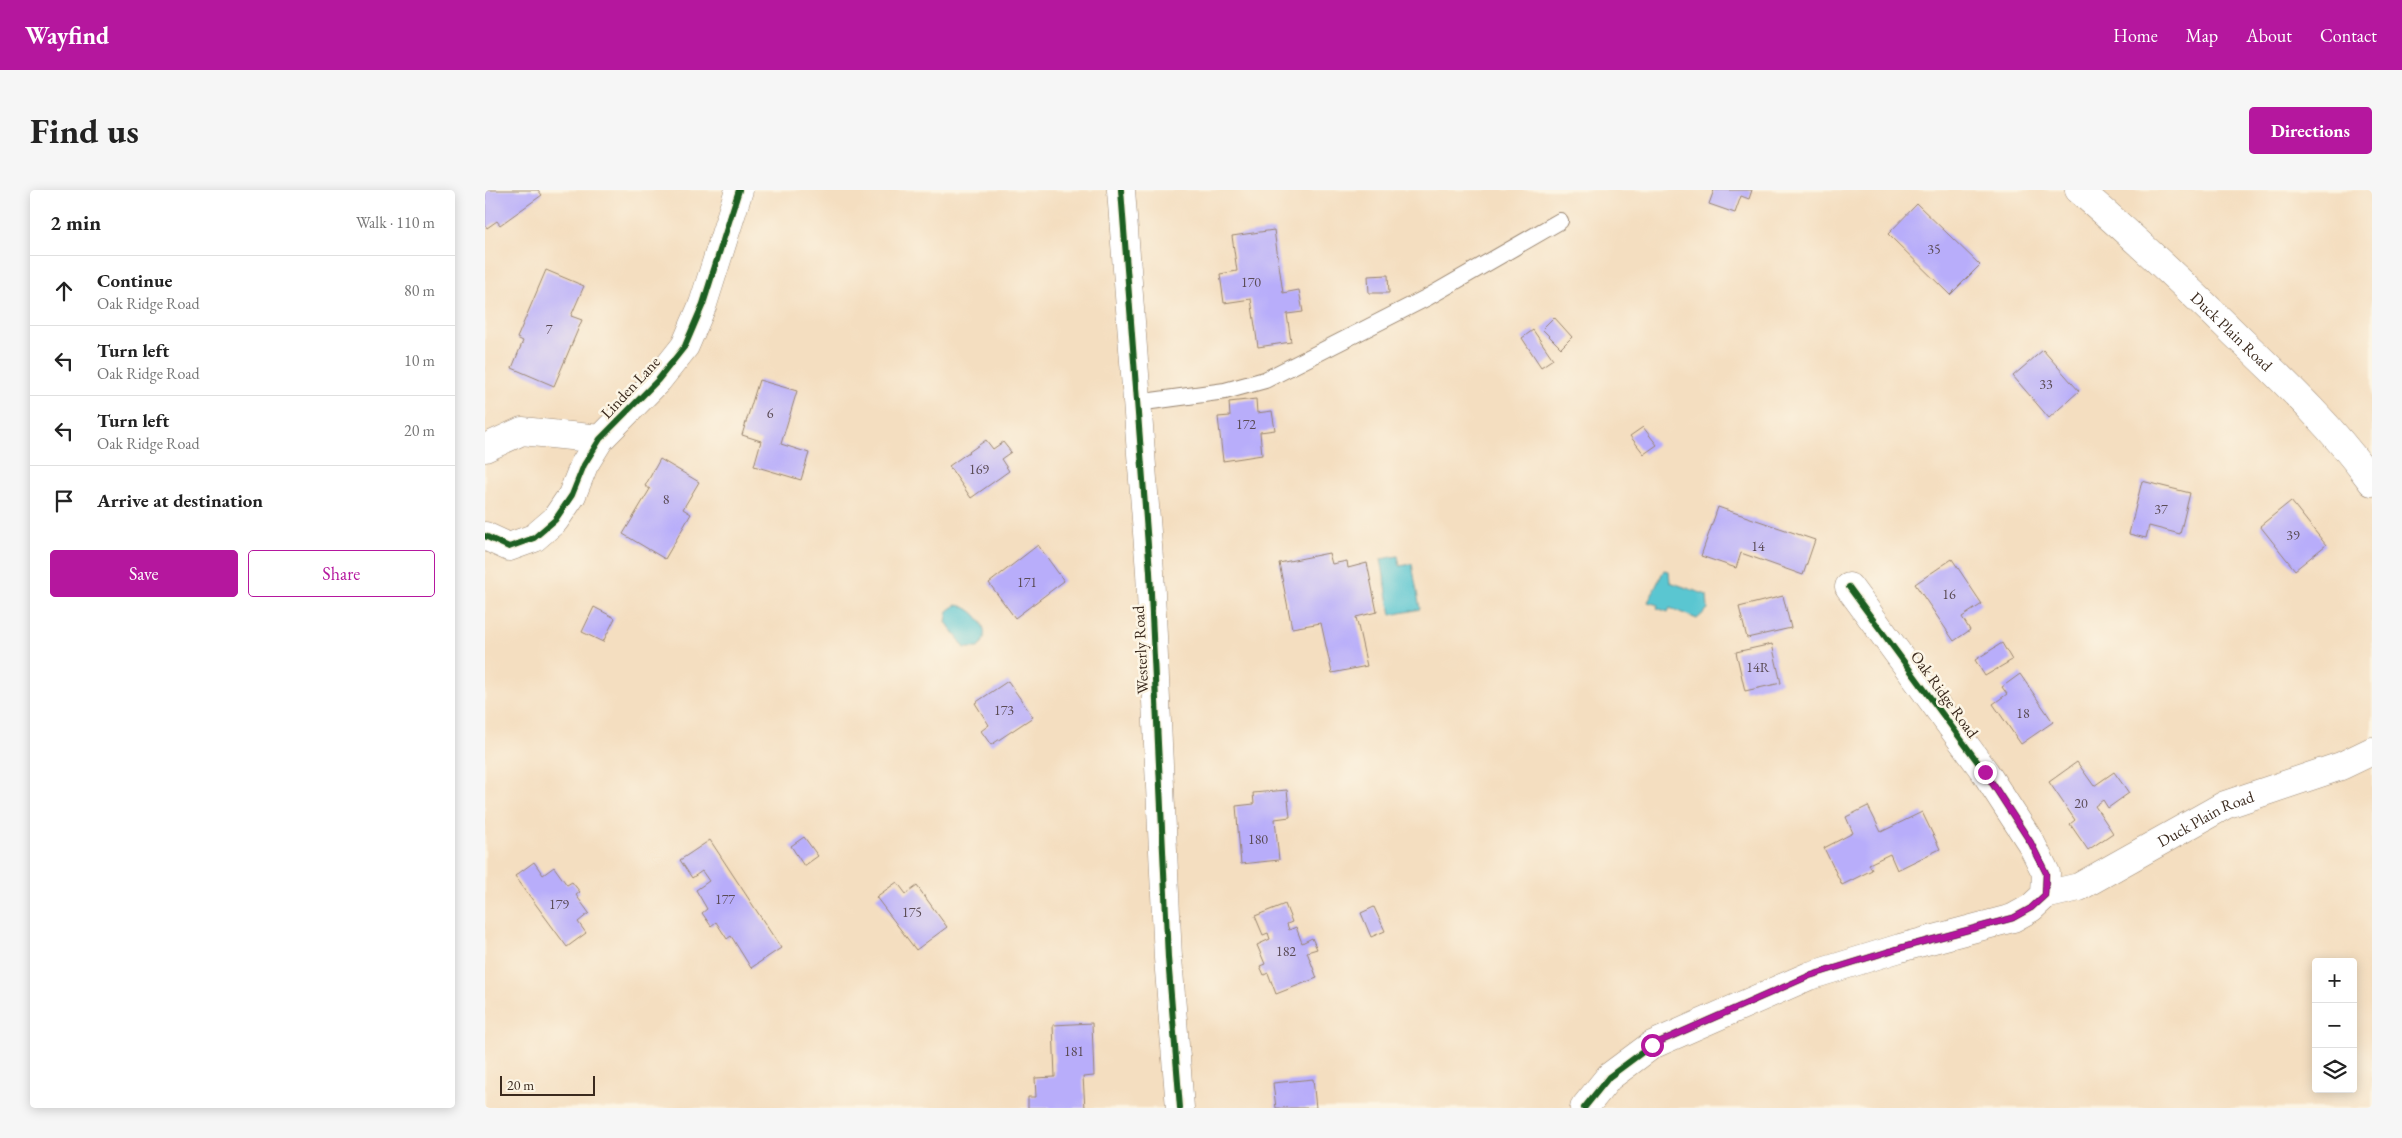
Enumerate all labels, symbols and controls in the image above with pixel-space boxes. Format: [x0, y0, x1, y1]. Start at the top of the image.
text: Wayfind [25, 20, 109, 51]
text: Home [2113, 24, 2158, 47]
text: Map [2186, 24, 2218, 47]
text: About [2246, 24, 2292, 47]
text: Contact [2320, 24, 2377, 47]
button: Directions [2249, 107, 2372, 154]
text: Find us [30, 108, 139, 153]
text: 2 min [50, 209, 101, 236]
text: Walk · 110 m [356, 212, 435, 233]
house number: 35 [1927, 240, 1941, 258]
text: Continue [97, 268, 172, 293]
house number: 170 [1241, 273, 1261, 291]
icon: ahead [50, 277, 78, 305]
text: 80 m [404, 280, 435, 301]
street label: Duck Plain Road [2186, 287, 2278, 376]
text: Oak Ridge Road [97, 293, 200, 314]
house number: 7 [546, 320, 553, 338]
text: Turn left [97, 338, 169, 363]
icon: left [50, 347, 78, 375]
text: 10 m [404, 350, 435, 371]
street label: Linden Lane [596, 352, 665, 423]
text: Oak Ridge Road [97, 363, 200, 384]
house number: 33 [2039, 375, 2053, 393]
house number: 6 [767, 404, 774, 422]
text: Turn left [97, 408, 169, 433]
house number: 172 [1236, 415, 1256, 433]
icon: left [50, 417, 78, 445]
text: 20 m [404, 420, 435, 441]
text: Oak Ridge Road [97, 433, 200, 454]
house number: 169 [969, 460, 989, 478]
icon: arrive [50, 487, 78, 515]
text: Arrive at destination [97, 488, 263, 513]
house number: 8 [663, 490, 670, 508]
house number: 37 [2154, 500, 2168, 518]
house number: 39 [2286, 526, 2300, 544]
house number: 14 [1751, 537, 1765, 555]
button: Save [50, 550, 238, 597]
button: Share [248, 550, 435, 597]
house number: 171 [1017, 573, 1037, 591]
house number: 16 [1942, 585, 1956, 603]
street label: Westerly Road [1128, 604, 1153, 695]
street label: Oak Ridge Road [1906, 647, 1984, 743]
house number: 14R [1746, 658, 1771, 676]
house number: 173 [994, 701, 1014, 719]
house number: 18 [2016, 704, 2030, 722]
route end [1974, 761, 1997, 784]
street label: Duck Plain Road [2154, 786, 2257, 852]
house number: 20 [2074, 794, 2088, 812]
house number: 180 [1248, 830, 1268, 848]
house number: 177 [715, 890, 735, 908]
house number: 179 [549, 895, 569, 913]
house number: 175 [902, 903, 922, 921]
house number: 182 [1276, 942, 1296, 960]
map controls [2312, 958, 2357, 1093]
button: + [2312, 958, 2357, 1003]
button: − [2312, 1003, 2357, 1048]
route start [1641, 1034, 1664, 1057]
house number: 181 [1064, 1042, 1084, 1060]
button: layers [2312, 1048, 2357, 1093]
scale bar [500, 1073, 595, 1096]
text: 20 m [507, 1076, 534, 1094]

